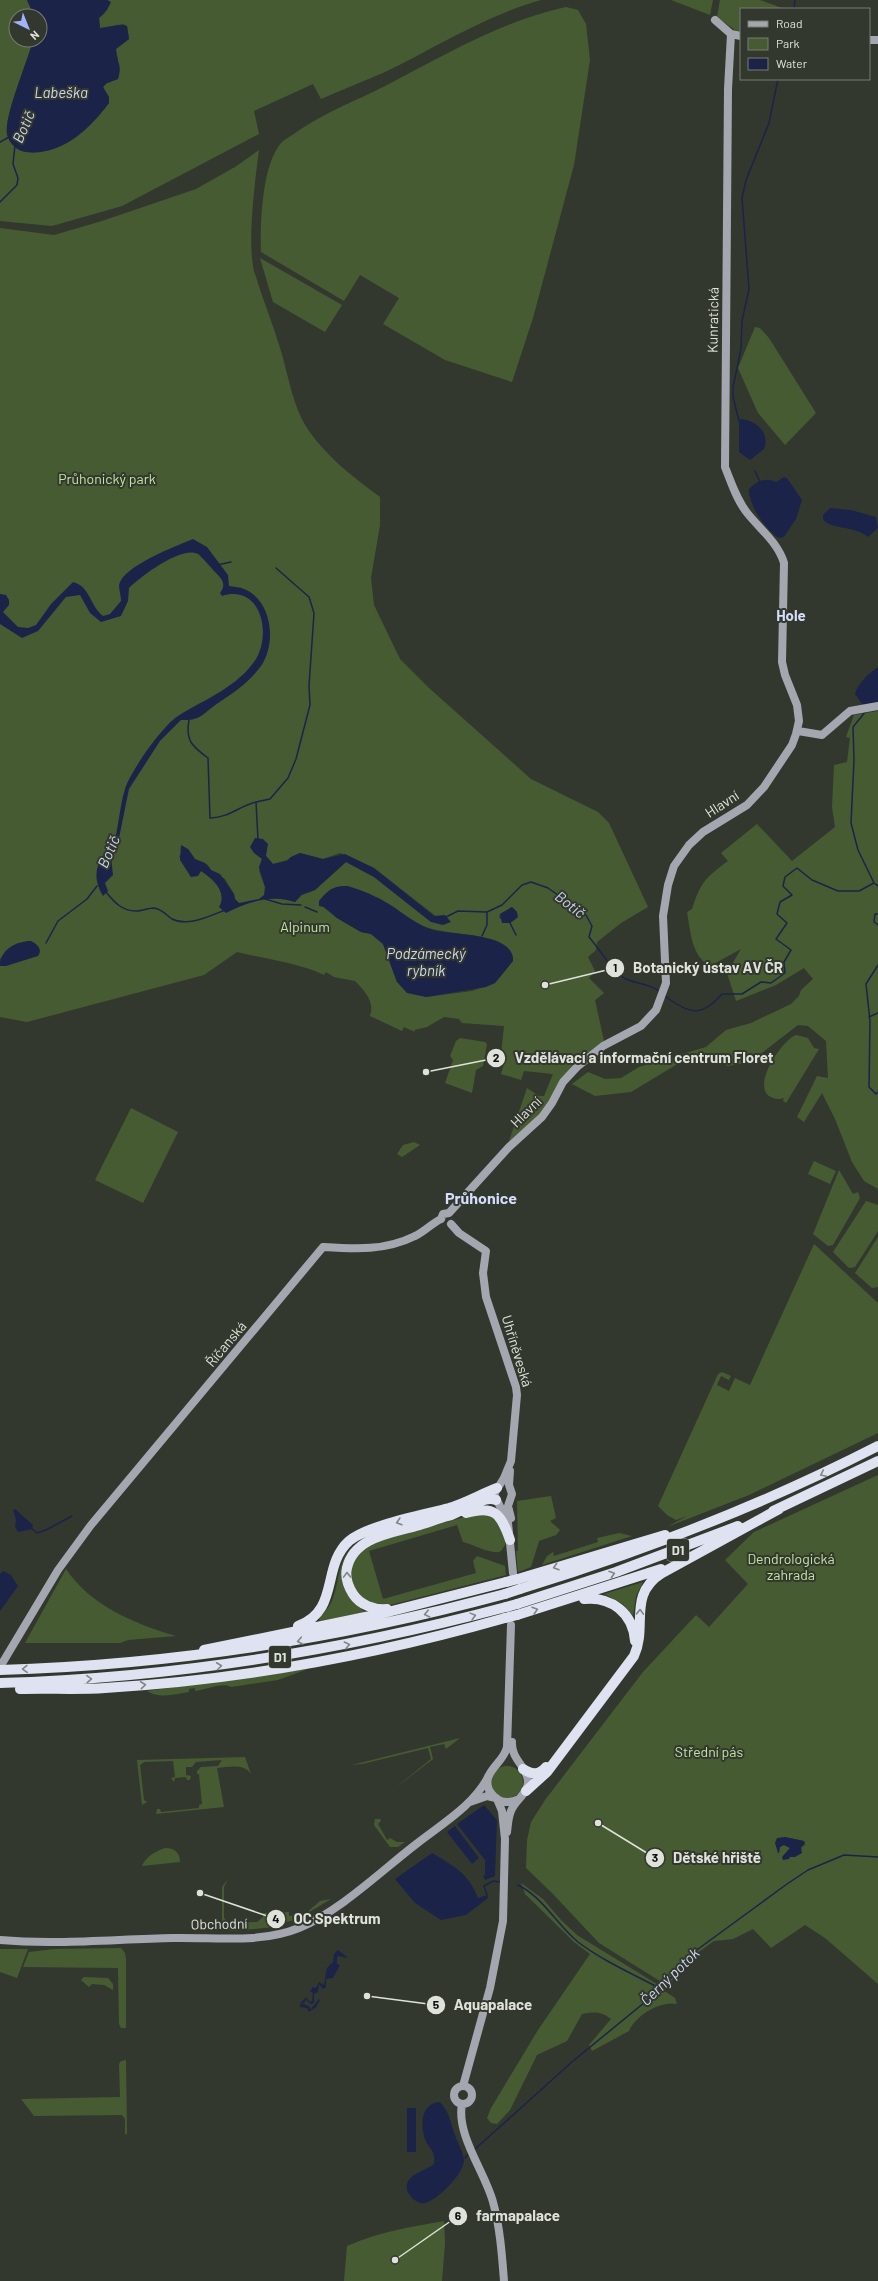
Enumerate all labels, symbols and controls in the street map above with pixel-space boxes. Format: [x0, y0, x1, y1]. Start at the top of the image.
north arrow [8, 8, 48, 48]
legend [740, 8, 870, 80]
text: Road [776, 16, 803, 30]
text: N [28, 28, 42, 43]
text: Park [776, 36, 800, 50]
text: Water [776, 56, 808, 70]
water label: Labeška [34, 83, 88, 101]
water label: Botič [8, 107, 38, 146]
street label: Kunratická [703, 287, 722, 353]
park label: Průhonický park [58, 470, 156, 487]
district label: Hole [776, 606, 806, 624]
street label: Hlavní [702, 786, 742, 821]
water label: Botič [93, 832, 123, 871]
water label: Botič [552, 887, 590, 922]
park label: Alpinum [280, 918, 330, 935]
water label: Podzámecký rybník [386, 944, 467, 979]
callout: Botanický ústav AV ČR [605, 954, 791, 981]
text: Botanický ústav AV ČR [633, 958, 783, 976]
text: 1 [613, 960, 617, 974]
callout: Vzdělávací a informační centrum Floret [486, 1045, 781, 1072]
text: Vzdělávací a informační centrum Floret [515, 1048, 774, 1066]
text: 2 [493, 1050, 500, 1064]
street label: Hlavní [507, 1093, 545, 1131]
district label: Průhonice [445, 1188, 517, 1207]
street label: Uhříněveská [499, 1313, 536, 1389]
street label: Říčanská [202, 1317, 250, 1370]
one-way arrow [819, 1469, 827, 1477]
one-way arrow [396, 1517, 403, 1526]
road number: D1 [667, 1539, 689, 1561]
park label: Dendrologická zahrada [747, 1550, 835, 1583]
one-way arrow [552, 1562, 559, 1571]
one-way arrow [609, 1570, 616, 1578]
one-way arrow [343, 1572, 352, 1578]
one-way arrow [532, 1606, 539, 1615]
one-way arrow [424, 1609, 430, 1617]
one-way arrow [635, 1609, 644, 1615]
one-way arrow [470, 1612, 477, 1621]
one-way arrow [297, 1636, 303, 1644]
one-way arrow [344, 1641, 350, 1649]
road number: D1 [269, 1646, 291, 1668]
one-way arrow [215, 1662, 222, 1671]
one-way arrow [22, 1665, 28, 1673]
one-way arrow [86, 1674, 92, 1683]
one-way arrow [140, 1681, 146, 1690]
park label: Střední pás [675, 1743, 743, 1760]
callout: Dětské hřiště [645, 1844, 769, 1871]
text: Dětské hřiště [673, 1848, 761, 1866]
text: 3 [652, 1850, 658, 1864]
callout: OC Spektrum [266, 1906, 389, 1933]
text: OC Spektrum [293, 1909, 381, 1927]
text: 4 [272, 1911, 280, 1925]
street label: Obchodní [190, 1915, 248, 1932]
water label: Černý potok [636, 1943, 703, 2009]
callout: Aquapalace [426, 1992, 541, 2019]
text: Aquapalace [454, 1995, 532, 2013]
text: 5 [433, 1997, 440, 2011]
callout: farmapalace [448, 2202, 568, 2229]
text: farmapalace [476, 2206, 560, 2224]
text: 6 [455, 2208, 462, 2222]

